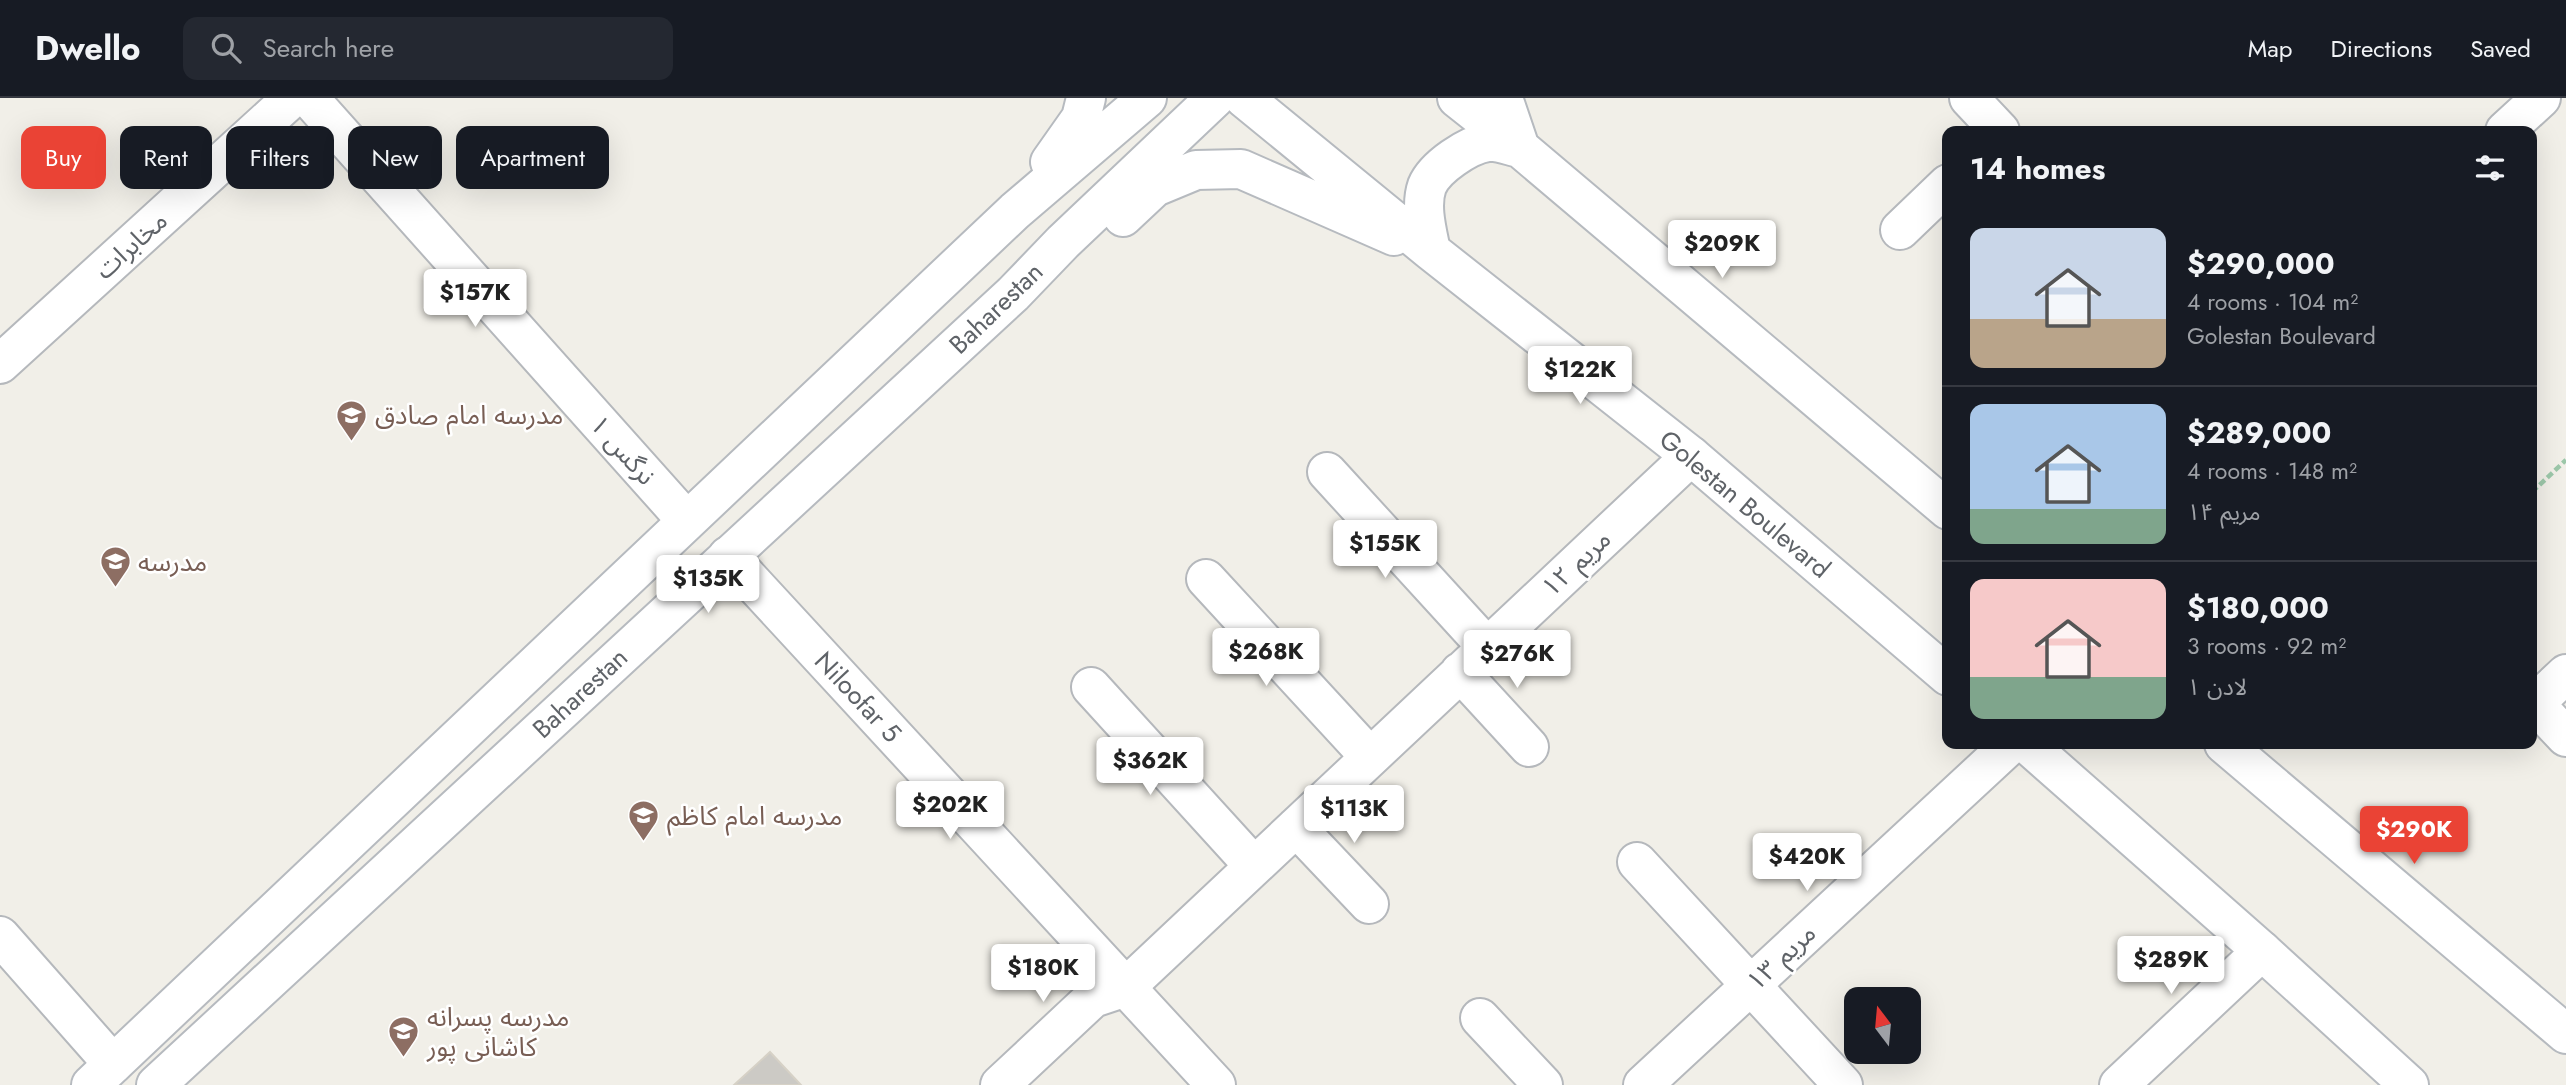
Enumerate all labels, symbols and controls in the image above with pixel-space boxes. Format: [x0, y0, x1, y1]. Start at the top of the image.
search box [183, 17, 673, 80]
text: Dwello [35, 25, 141, 72]
icon: search [207, 29, 245, 67]
text: Search here [263, 29, 394, 67]
text: Map [2248, 31, 2293, 66]
text: Directions [2331, 31, 2432, 66]
text: Saved [2470, 31, 2531, 66]
chip: Buy [21, 126, 106, 189]
chip: Rent [120, 126, 212, 189]
chip: Filters [226, 126, 334, 189]
chip: New [348, 126, 442, 189]
chip: Apartment [456, 126, 609, 189]
text: 14 homes [1970, 147, 2105, 190]
icon: filters [2471, 149, 2509, 187]
street label: مخابرات [86, 202, 176, 288]
pin: $209K [1673, 220, 1771, 280]
text: $209K [1684, 226, 1760, 260]
text: $290,000 [2187, 242, 2335, 285]
street label: Baharestan [940, 253, 1052, 363]
icon: home [2026, 256, 2110, 340]
pin: $157K [426, 270, 524, 329]
text: $157K [440, 275, 510, 309]
text: 4 rooms · 104 m² [2187, 285, 2358, 319]
text: Golestan Boulevard [2187, 319, 2376, 353]
pin: $122K [1531, 346, 1629, 406]
text: $122K [1544, 352, 1616, 386]
place label: مدرسه امام صادق [375, 396, 563, 435]
school or university icon: مدرسه امام صادق [335, 398, 369, 442]
street label: نرگس ۱ [581, 407, 665, 493]
text: $289,000 [2187, 411, 2331, 454]
street label: Golestan Boulevard [1651, 421, 1839, 587]
icon: home [2026, 432, 2110, 516]
text: 4 rooms · 148 m² [2187, 454, 2357, 488]
text: مریم ۱۴ [2187, 495, 2261, 529]
pin: $155K [1336, 520, 1434, 580]
street label: مریم ۱۲ [1533, 521, 1620, 606]
text: $155K [1349, 526, 1421, 560]
place label: مدرسه [138, 543, 207, 581]
school or university icon: مدرسه [98, 545, 132, 589]
pin: $135K [659, 556, 757, 615]
text: $135K [672, 561, 744, 595]
text: $180,000 [2187, 586, 2329, 629]
icon: home [2026, 607, 2110, 691]
pin: $268K [1217, 628, 1315, 688]
text: 3 rooms · 92 m² [2187, 629, 2346, 663]
pin: $276K [1468, 630, 1566, 690]
text: $268K [1228, 634, 1304, 668]
text: $276K [1480, 636, 1554, 670]
street label: Baharestan [524, 639, 636, 747]
street label: Niloofar 5 [806, 643, 910, 751]
text: لادن ۱ [2187, 670, 2247, 704]
pin: $362K [1101, 738, 1199, 797]
text: $362K [1112, 743, 1188, 777]
pin: $202K [901, 782, 999, 841]
pin: $113K [1305, 786, 1403, 845]
text: $202K [912, 787, 988, 821]
text: $113K [1320, 791, 1388, 825]
place label: مدرسه امام کاظم [667, 797, 842, 836]
school or university icon: مدرسه امام کاظم [627, 799, 661, 843]
pin: $290K [2365, 806, 2463, 866]
text: $290K [2376, 812, 2452, 846]
pin: $420K [1758, 834, 1856, 893]
text: $420K [1769, 839, 1845, 873]
street label: مریم ۱۳ [1738, 915, 1825, 1000]
pin: $289K [2122, 936, 2220, 996]
text: $289K [2133, 942, 2209, 976]
pin: $180K [994, 944, 1092, 1004]
text: $180K [1007, 950, 1079, 984]
north arrow [1844, 987, 1922, 1064]
map controls [1844, 987, 1921, 1064]
place label: مدرسه پسرانه کاشانی پور [426, 998, 569, 1066]
school or university icon: مدرسه پسرانه کاشانی پور [387, 1015, 421, 1059]

